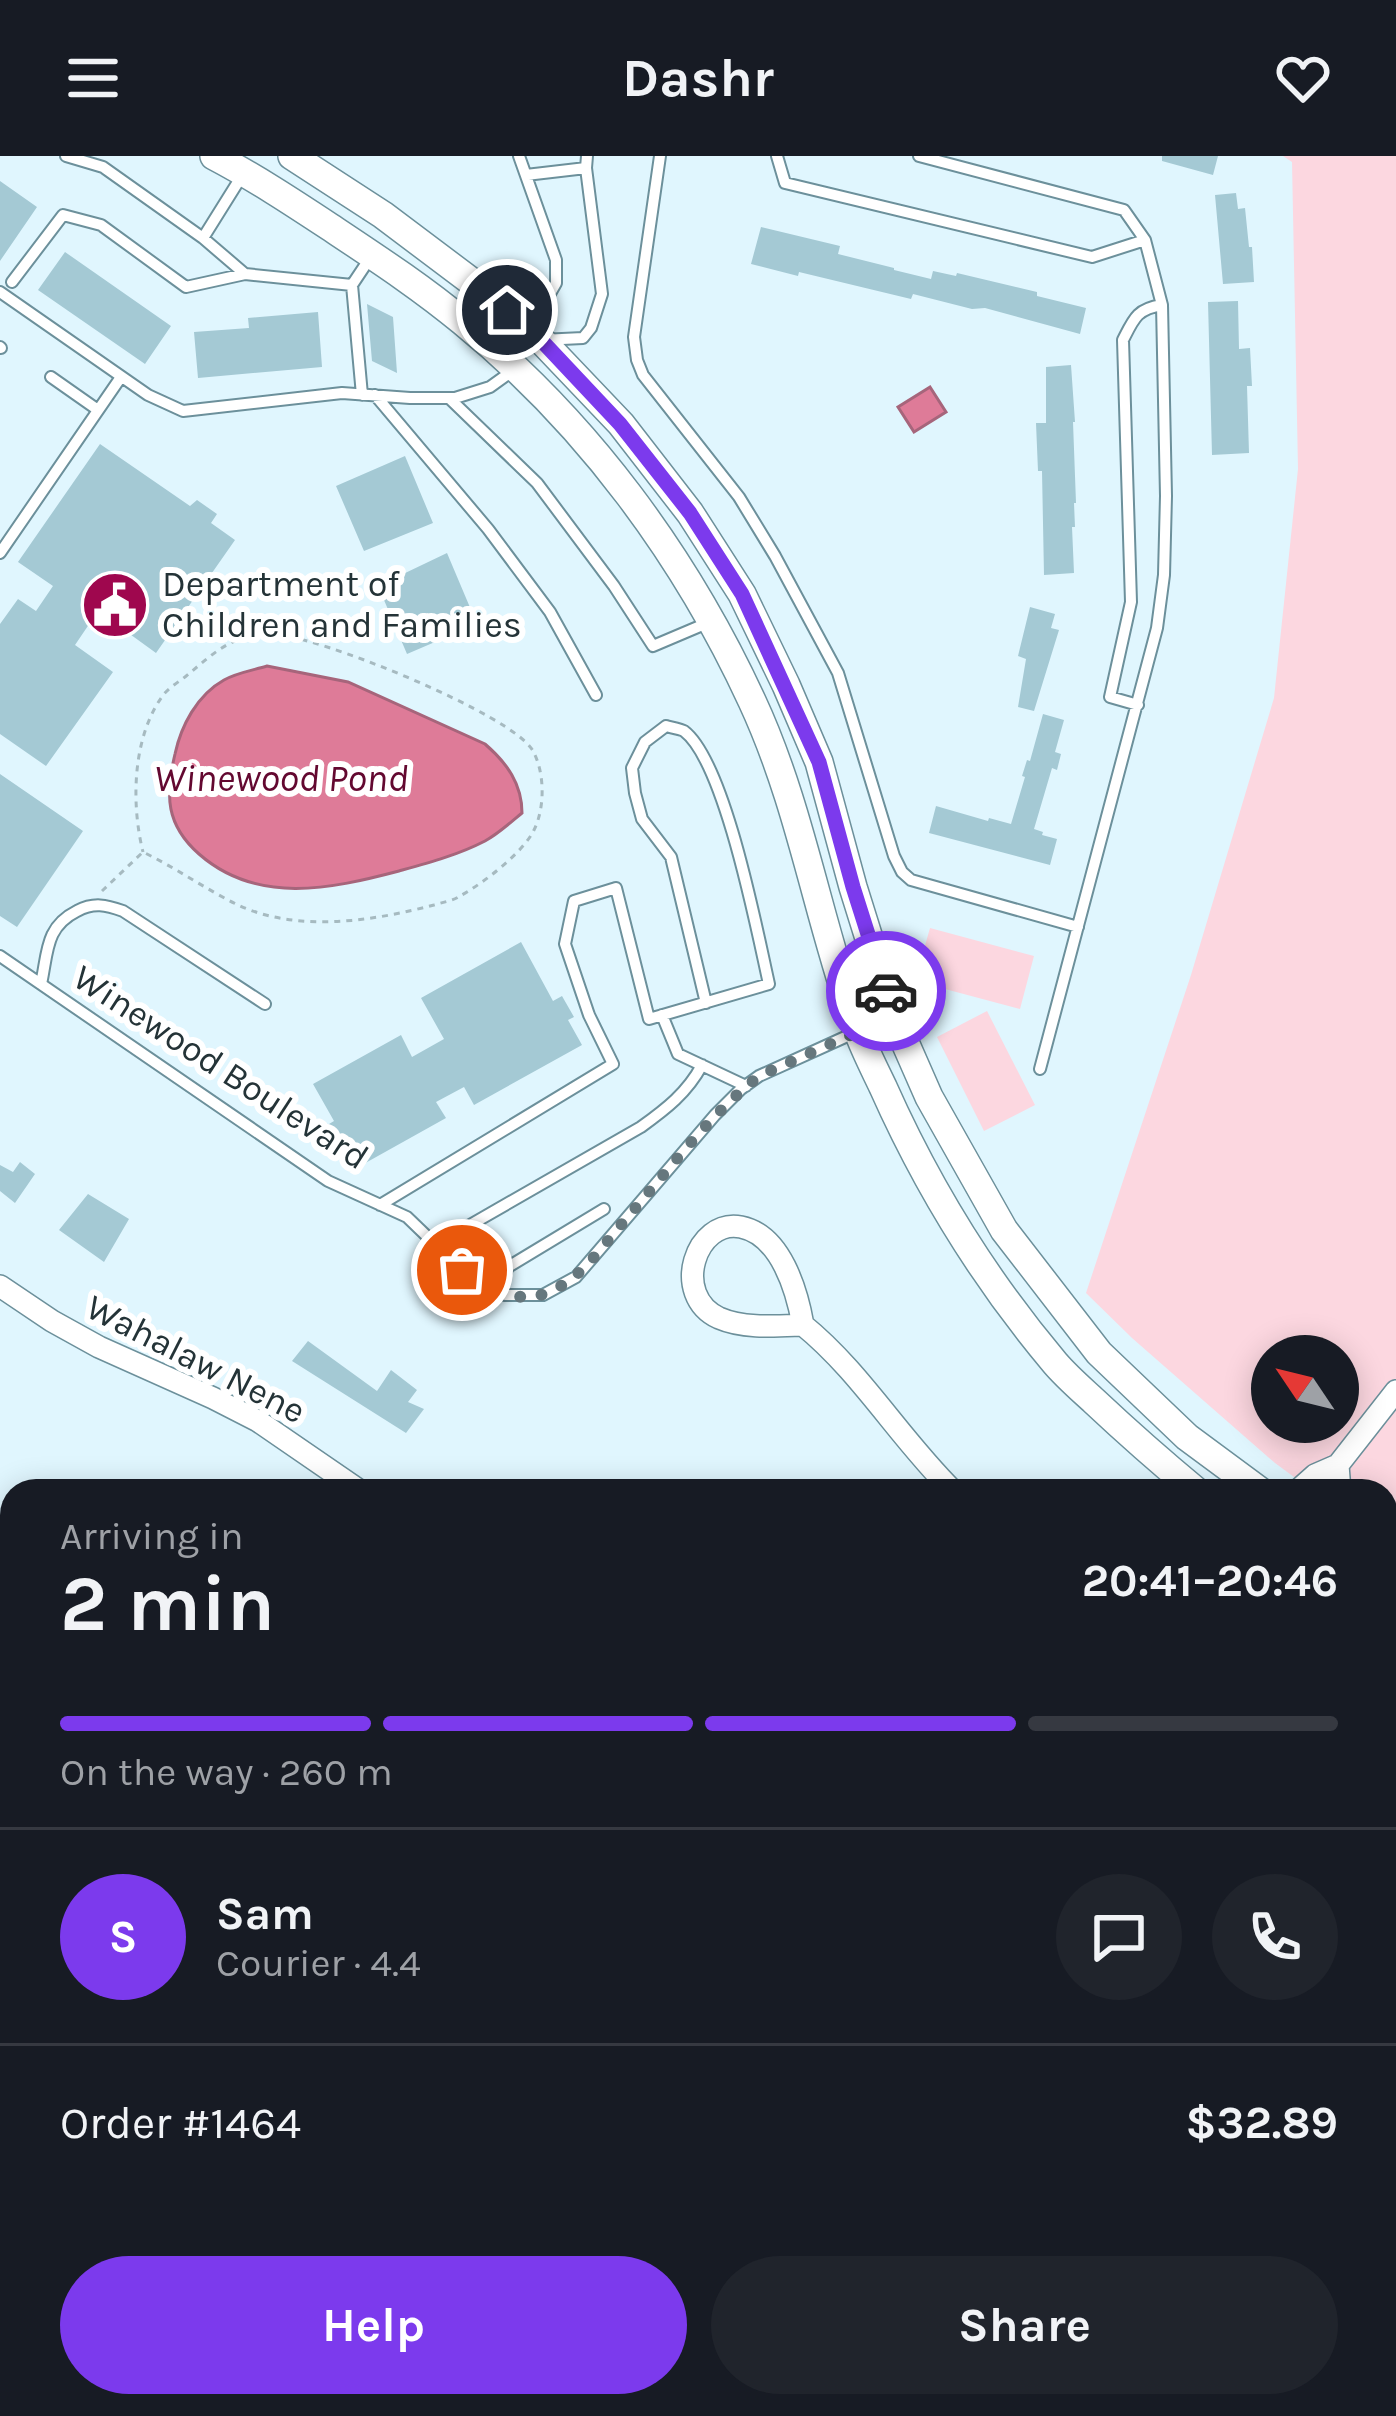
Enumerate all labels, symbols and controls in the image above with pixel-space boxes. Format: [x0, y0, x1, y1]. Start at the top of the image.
icon: menu [60, 45, 126, 111]
icon: heart [1270, 45, 1336, 111]
text: Dashr [622, 46, 774, 110]
pin [456, 259, 558, 361]
icon: home [474, 277, 540, 343]
place label: Department of Children and Families [162, 563, 522, 646]
public building icon: Department of Children and Families [80, 570, 150, 640]
water label: Winewood Pond [154, 755, 408, 801]
courier [826, 931, 946, 1051]
street label: Winewood Boulevard [66, 956, 376, 1178]
icon: car [853, 958, 919, 1024]
pin [411, 1219, 513, 1321]
icon: bag [429, 1237, 495, 1303]
street label: Wahalaw Nene [79, 1286, 313, 1432]
north arrow [1251, 1335, 1359, 1443]
map controls [1251, 1335, 1359, 1443]
text: Arriving in [60, 1513, 243, 1559]
text: 20:41–20:46 [1082, 1555, 1338, 1607]
text: 2 min [60, 1558, 275, 1650]
text: On the way · 260 m [60, 1749, 393, 1795]
button: chat [1056, 1874, 1182, 2000]
button: phone [1212, 1874, 1338, 2000]
text: Sam [216, 1888, 314, 1940]
text: S [109, 1911, 137, 1963]
text: Courier · 4.4 [216, 1940, 421, 1986]
text: Order #1464 [60, 2097, 301, 2149]
text: $32.89 [1186, 2097, 1338, 2149]
button: Help [60, 2256, 687, 2394]
button: Share [711, 2256, 1338, 2394]

